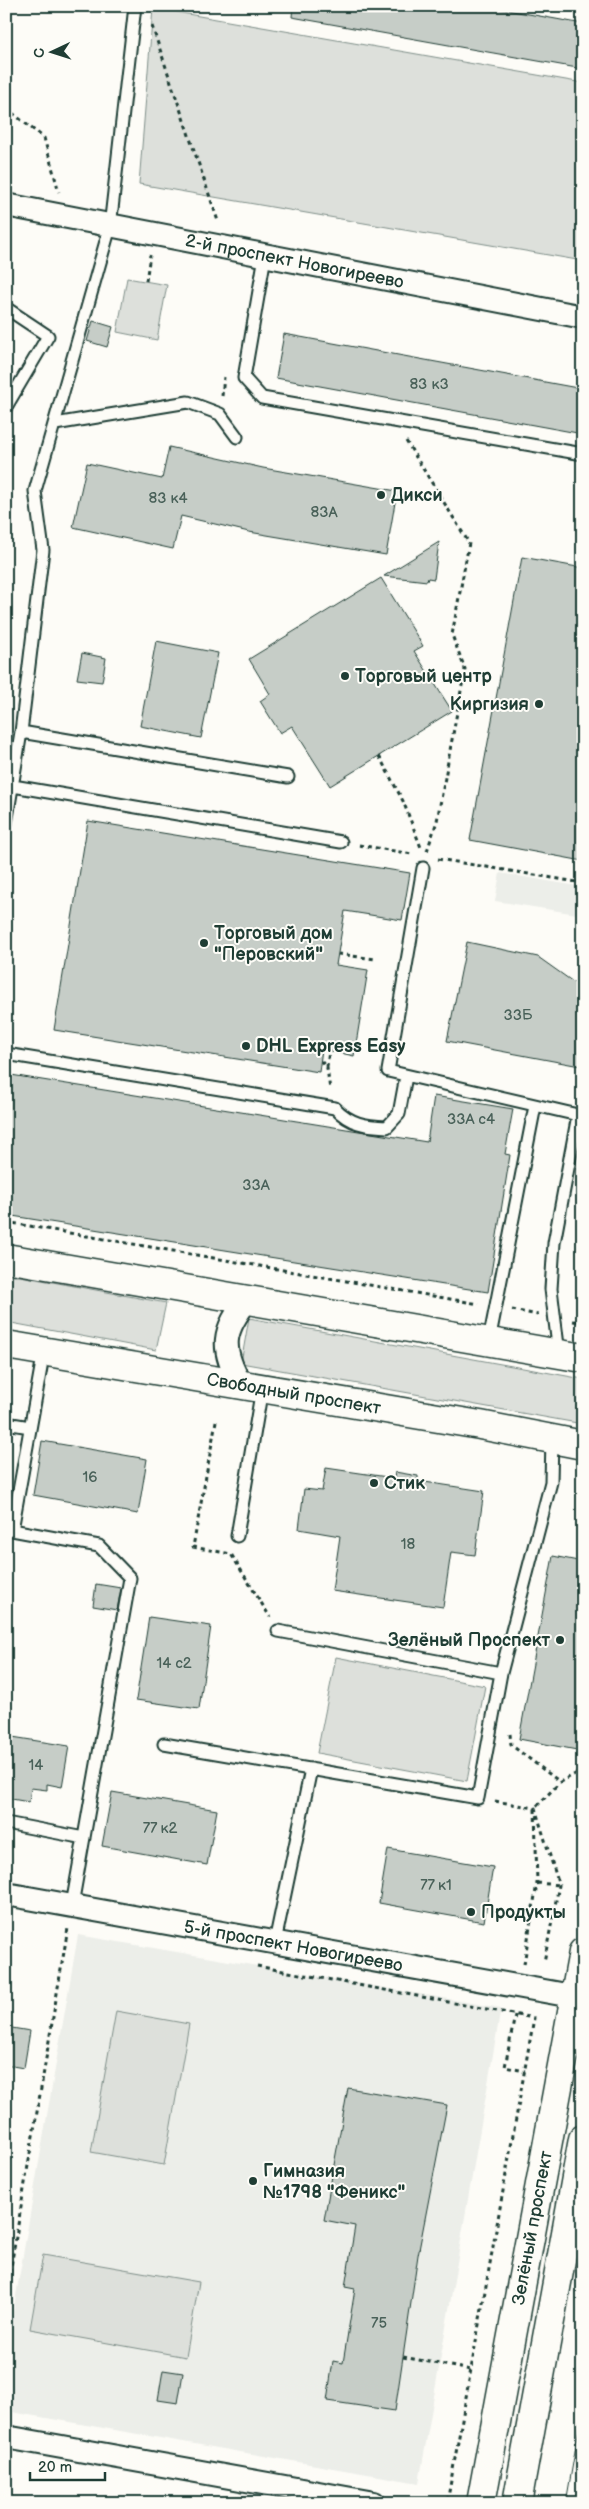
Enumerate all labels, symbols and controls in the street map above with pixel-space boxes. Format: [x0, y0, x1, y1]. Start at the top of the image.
north arrow [28, 28, 78, 78]
text: С [31, 47, 48, 58]
street label: 2-й проспект Новогиреево [184, 230, 406, 293]
house number: 83 к3 [409, 375, 449, 394]
place label: Дикси [391, 485, 443, 506]
house number: 83 к4 [148, 489, 188, 508]
marker: Дикси [375, 489, 387, 501]
house number: 83A [310, 503, 338, 522]
place label: Торговый центр [355, 666, 492, 687]
marker: Торговый центр [339, 670, 351, 682]
place label: Киргизия [450, 694, 529, 715]
marker: Киргизия [533, 698, 545, 710]
place label: Торговый дом "Перовский" [214, 923, 333, 965]
marker: Торговый дом "Перовский" [198, 937, 210, 949]
house number: 33Б [504, 1006, 533, 1025]
place label: DHL Express Easy [256, 1036, 406, 1057]
marker: DHL Express Easy [240, 1040, 252, 1052]
house number: 33А с4 [447, 1110, 495, 1129]
house number: 33А [242, 1176, 271, 1195]
street label: Свободный проспект [205, 1369, 383, 1419]
house number: 16 [83, 1468, 97, 1487]
place label: Стик [384, 1473, 425, 1494]
marker: Стик [368, 1477, 380, 1489]
house number: 18 [401, 1535, 416, 1554]
place label: Зелёный Проспект [388, 1630, 550, 1651]
marker: Зелёный Проспект [554, 1634, 566, 1646]
house number: 14 с2 [156, 1654, 192, 1673]
house number: 14 [29, 1756, 43, 1775]
house number: 77 к2 [143, 1819, 178, 1838]
house number: 77 к1 [420, 1876, 452, 1895]
place label: Продукты [481, 1902, 566, 1923]
marker: Продукты [465, 1906, 477, 1918]
street label: 5-й проспект Новогиреево [182, 1916, 404, 1976]
street label: Зелёный проспект [507, 2148, 557, 2306]
place label: Гимназия №1798 "Феникс" [263, 2161, 405, 2203]
marker: Гимназия №1798 "Феникс" [247, 2175, 259, 2187]
house number: 75 [371, 2314, 387, 2333]
scale bar [30, 2449, 105, 2481]
text: 20 m [38, 2458, 72, 2477]

